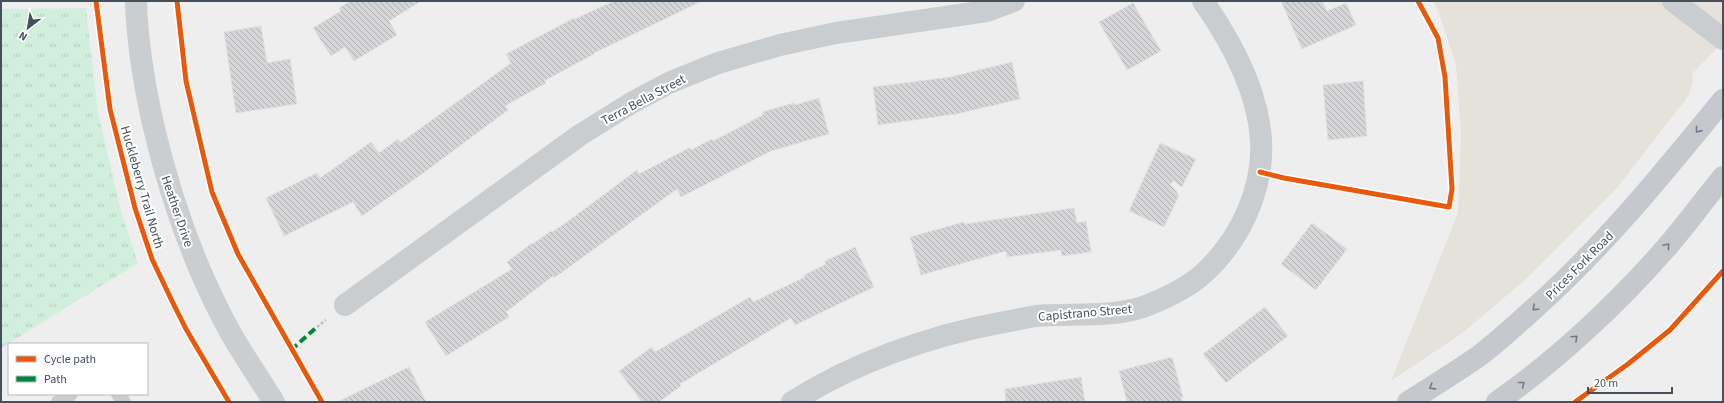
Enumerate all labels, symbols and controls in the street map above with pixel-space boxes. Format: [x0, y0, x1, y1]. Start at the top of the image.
north arrow [8, 8, 48, 48]
text: N [16, 28, 30, 44]
street label: Terra Bella Street [598, 70, 689, 130]
street label: Huckleberry Trail North [116, 124, 168, 251]
one-way arrow [1696, 125, 1703, 133]
street label: Heather Drive [156, 173, 198, 249]
street label: Prices Fork Road [1542, 228, 1618, 304]
one-way arrow [1663, 244, 1670, 251]
street label: Capistrano Street [1037, 300, 1133, 326]
one-way arrow [1532, 303, 1540, 311]
one-way arrow [1571, 336, 1578, 343]
legend [8, 343, 148, 395]
text: Cycle path [44, 351, 96, 368]
scale bar [1588, 369, 1672, 395]
text: Path [44, 371, 67, 388]
text: 20 m [1594, 375, 1618, 392]
one-way arrow [1518, 381, 1525, 388]
one-way arrow [1429, 383, 1436, 390]

